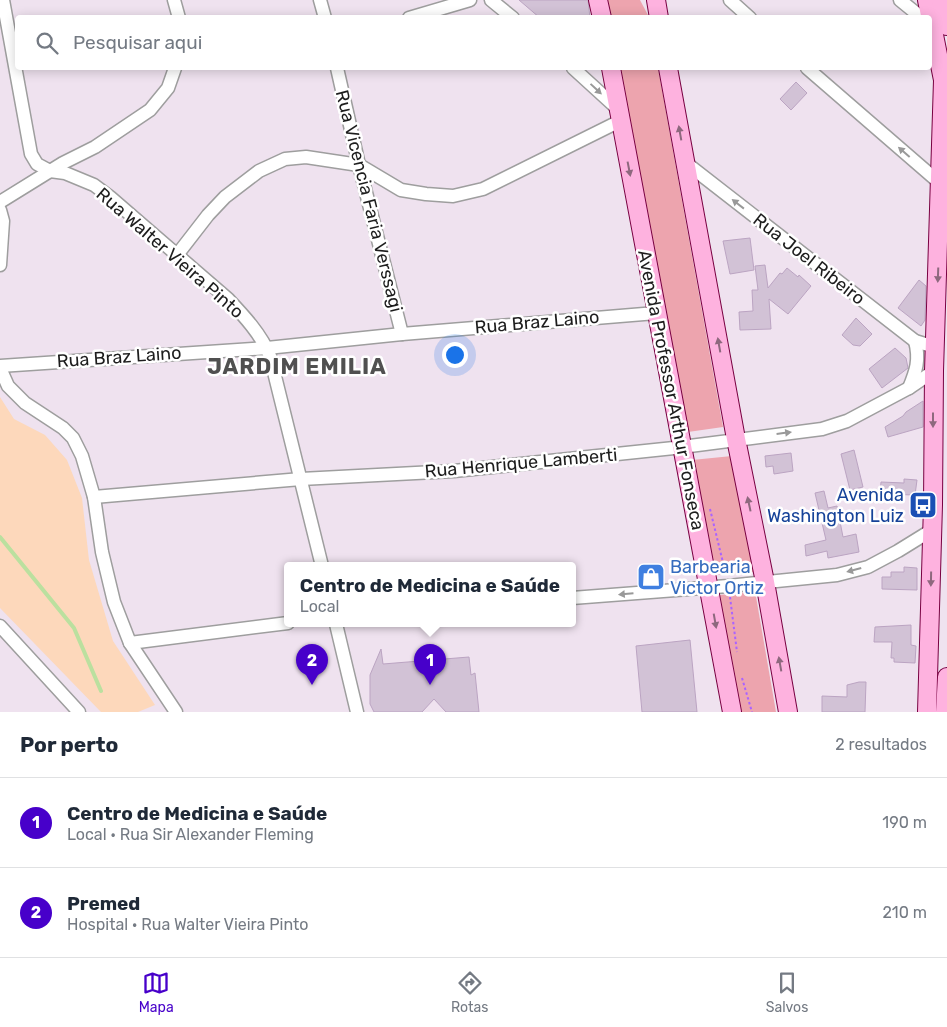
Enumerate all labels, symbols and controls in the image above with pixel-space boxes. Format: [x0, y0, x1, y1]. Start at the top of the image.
search box [15, 15, 932, 70]
icon: search [33, 29, 61, 57]
text: Pesquisar aqui [73, 31, 202, 54]
one-way arrow [589, 83, 601, 95]
street label: Rua Vicencia Faria Verssagi [331, 88, 407, 314]
one-way arrow [676, 125, 684, 141]
one-way arrow [899, 146, 911, 158]
one-way arrow [626, 161, 634, 177]
street label: Rua Walter Vieira Pinto [92, 183, 248, 323]
one-way arrow [731, 199, 745, 209]
street label: Rua Joel Ribeiro [749, 209, 869, 309]
street label: Avenida Professor Arthur Fonseca [633, 248, 709, 532]
one-way arrow [933, 267, 941, 283]
street label: Rua Braz Laino [474, 306, 600, 338]
one-way arrow [714, 336, 722, 352]
street label: Rua Braz Laino [56, 342, 182, 372]
your location [442, 342, 468, 368]
district label: JARDIM EMILIA [207, 353, 387, 380]
one-way arrow [929, 412, 937, 428]
one-way arrow [777, 429, 793, 437]
street label: Rua Henrique Lamberti [424, 444, 618, 482]
place label: Avenida Washington Luiz [767, 484, 904, 527]
bus stop icon: Avenida Washington Luiz [908, 490, 938, 520]
one-way arrow [745, 496, 753, 512]
place label: Barbearia Victor Ortiz [670, 556, 764, 599]
popup [284, 562, 576, 627]
shop icon: Barbearia Victor Ortiz [636, 562, 666, 592]
one-way arrow [846, 567, 861, 575]
one-way arrow [926, 571, 934, 587]
text: Centro de Medicina e Saúde [300, 574, 560, 597]
one-way arrow [617, 590, 633, 598]
text: Local [300, 597, 339, 616]
one-way arrow [712, 613, 720, 629]
pin: 2 [296, 644, 328, 685]
pin: 1 [414, 644, 446, 685]
one-way arrow [776, 655, 784, 671]
text: Por perto [20, 732, 118, 757]
text: 2 resultados [835, 735, 927, 754]
text: Centro de Medicina e Saúde [67, 802, 327, 825]
text: 1 [32, 813, 40, 832]
text: 190 m [882, 813, 927, 832]
text: Local · Rua Sir Alexander Fleming [67, 825, 314, 844]
text: Premed [67, 892, 140, 915]
text: 2 [31, 903, 41, 922]
text: 210 m [882, 903, 927, 922]
text: Hospital · Rua Walter Vieira Pinto [67, 915, 308, 934]
tab: Mapa [139, 969, 174, 1016]
tab: Rotas [451, 969, 488, 1016]
tab: Salvos [766, 969, 808, 1016]

